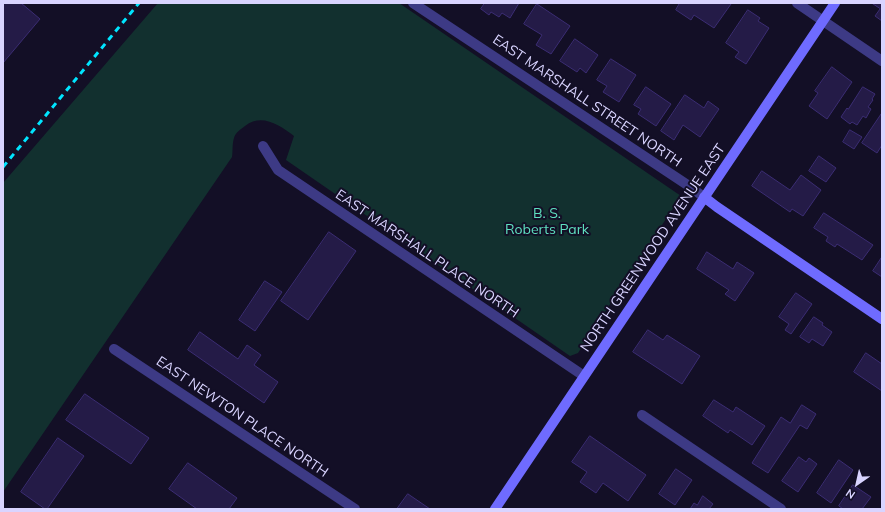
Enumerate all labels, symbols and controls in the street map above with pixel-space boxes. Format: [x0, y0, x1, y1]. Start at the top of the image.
street label: EAST MARSHALL STREET NORTH [489, 31, 685, 171]
street label: NORTH GREENWOOD AVENUE EAST [577, 141, 729, 355]
street label: EAST MARSHALL PLACE NORTH [332, 186, 522, 322]
park label: B. S. Roberts Park [505, 206, 589, 238]
street label: EAST NEWTON PLACE NORTH [153, 353, 331, 481]
north arrow [837, 464, 877, 504]
text: N [843, 486, 858, 502]

